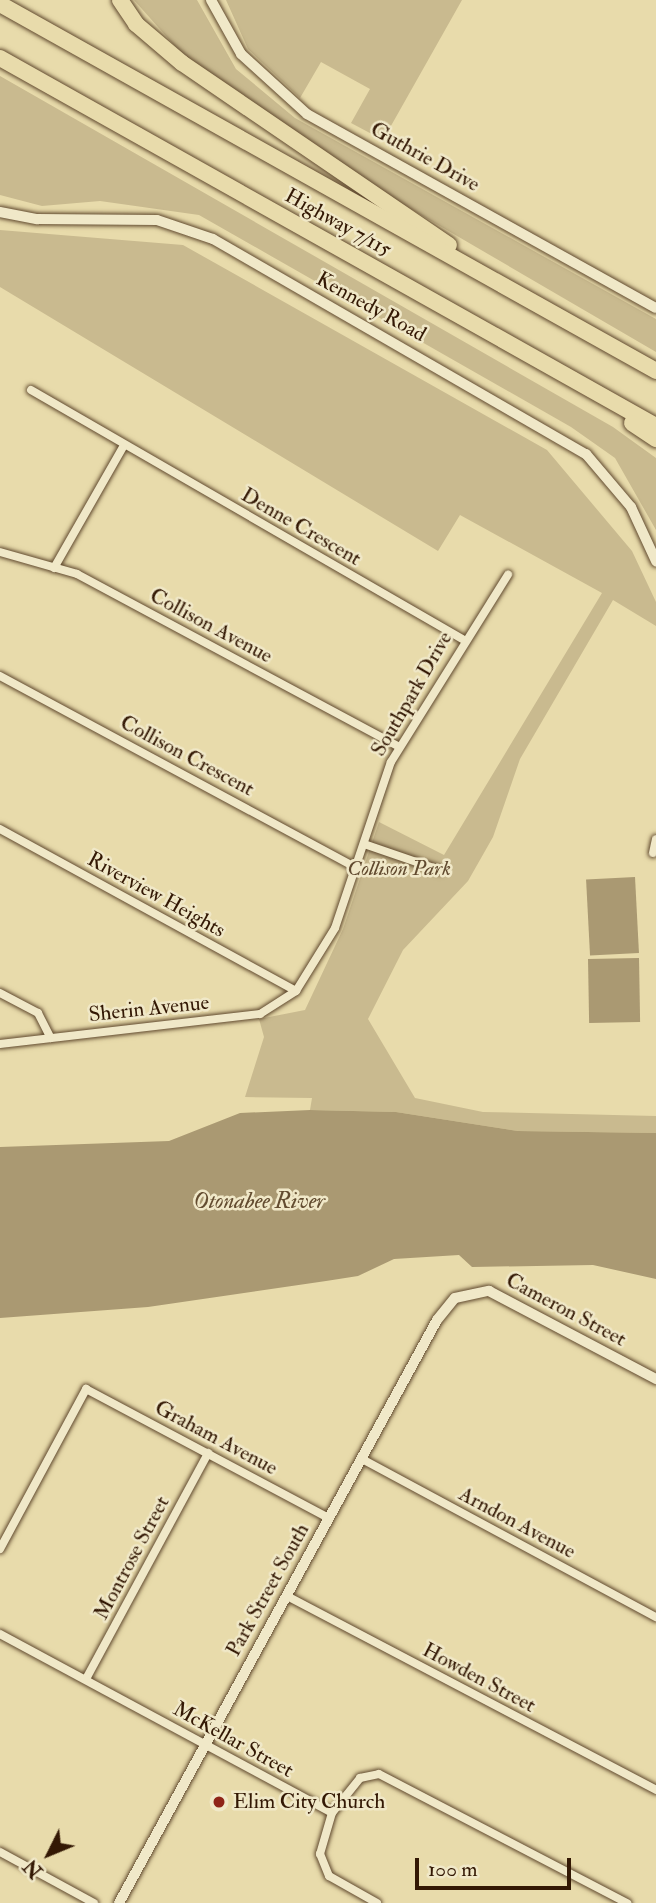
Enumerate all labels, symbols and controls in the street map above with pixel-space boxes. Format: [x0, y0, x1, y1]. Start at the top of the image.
street label: Guthrie Drive [366, 117, 484, 197]
street label: Highway 7/115 [280, 183, 396, 263]
street label: Kennedy Road [312, 267, 430, 347]
street label: Denne Crescent [236, 482, 366, 572]
street label: Collison Avenue [145, 583, 277, 669]
street label: Southpark Drive [366, 627, 458, 761]
street label: Collison Crescent [116, 710, 258, 802]
street label: Riverview Heights [83, 847, 229, 943]
park label: Collison Park [347, 856, 451, 882]
street label: Sherin Avenue [88, 990, 210, 1028]
water label: Otonabee River [193, 1187, 325, 1215]
street label: Cameron Street [502, 1268, 630, 1352]
street label: Graham Avenue [150, 1395, 282, 1481]
street label: Arndon Avenue [454, 1482, 580, 1564]
street label: Montrose Street [89, 1492, 175, 1624]
street label: Park Street South [221, 1519, 315, 1661]
street label: Howden Street [418, 1638, 540, 1718]
street label: McKellar Street [168, 1697, 298, 1783]
place label: Elim City Church [233, 1789, 385, 1815]
marker: Elim City Church [211, 1794, 227, 1810]
north arrow [14, 1819, 84, 1889]
scale bar [418, 1843, 574, 1887]
text: N [19, 1854, 48, 1883]
text: 100 m [428, 1856, 478, 1883]

